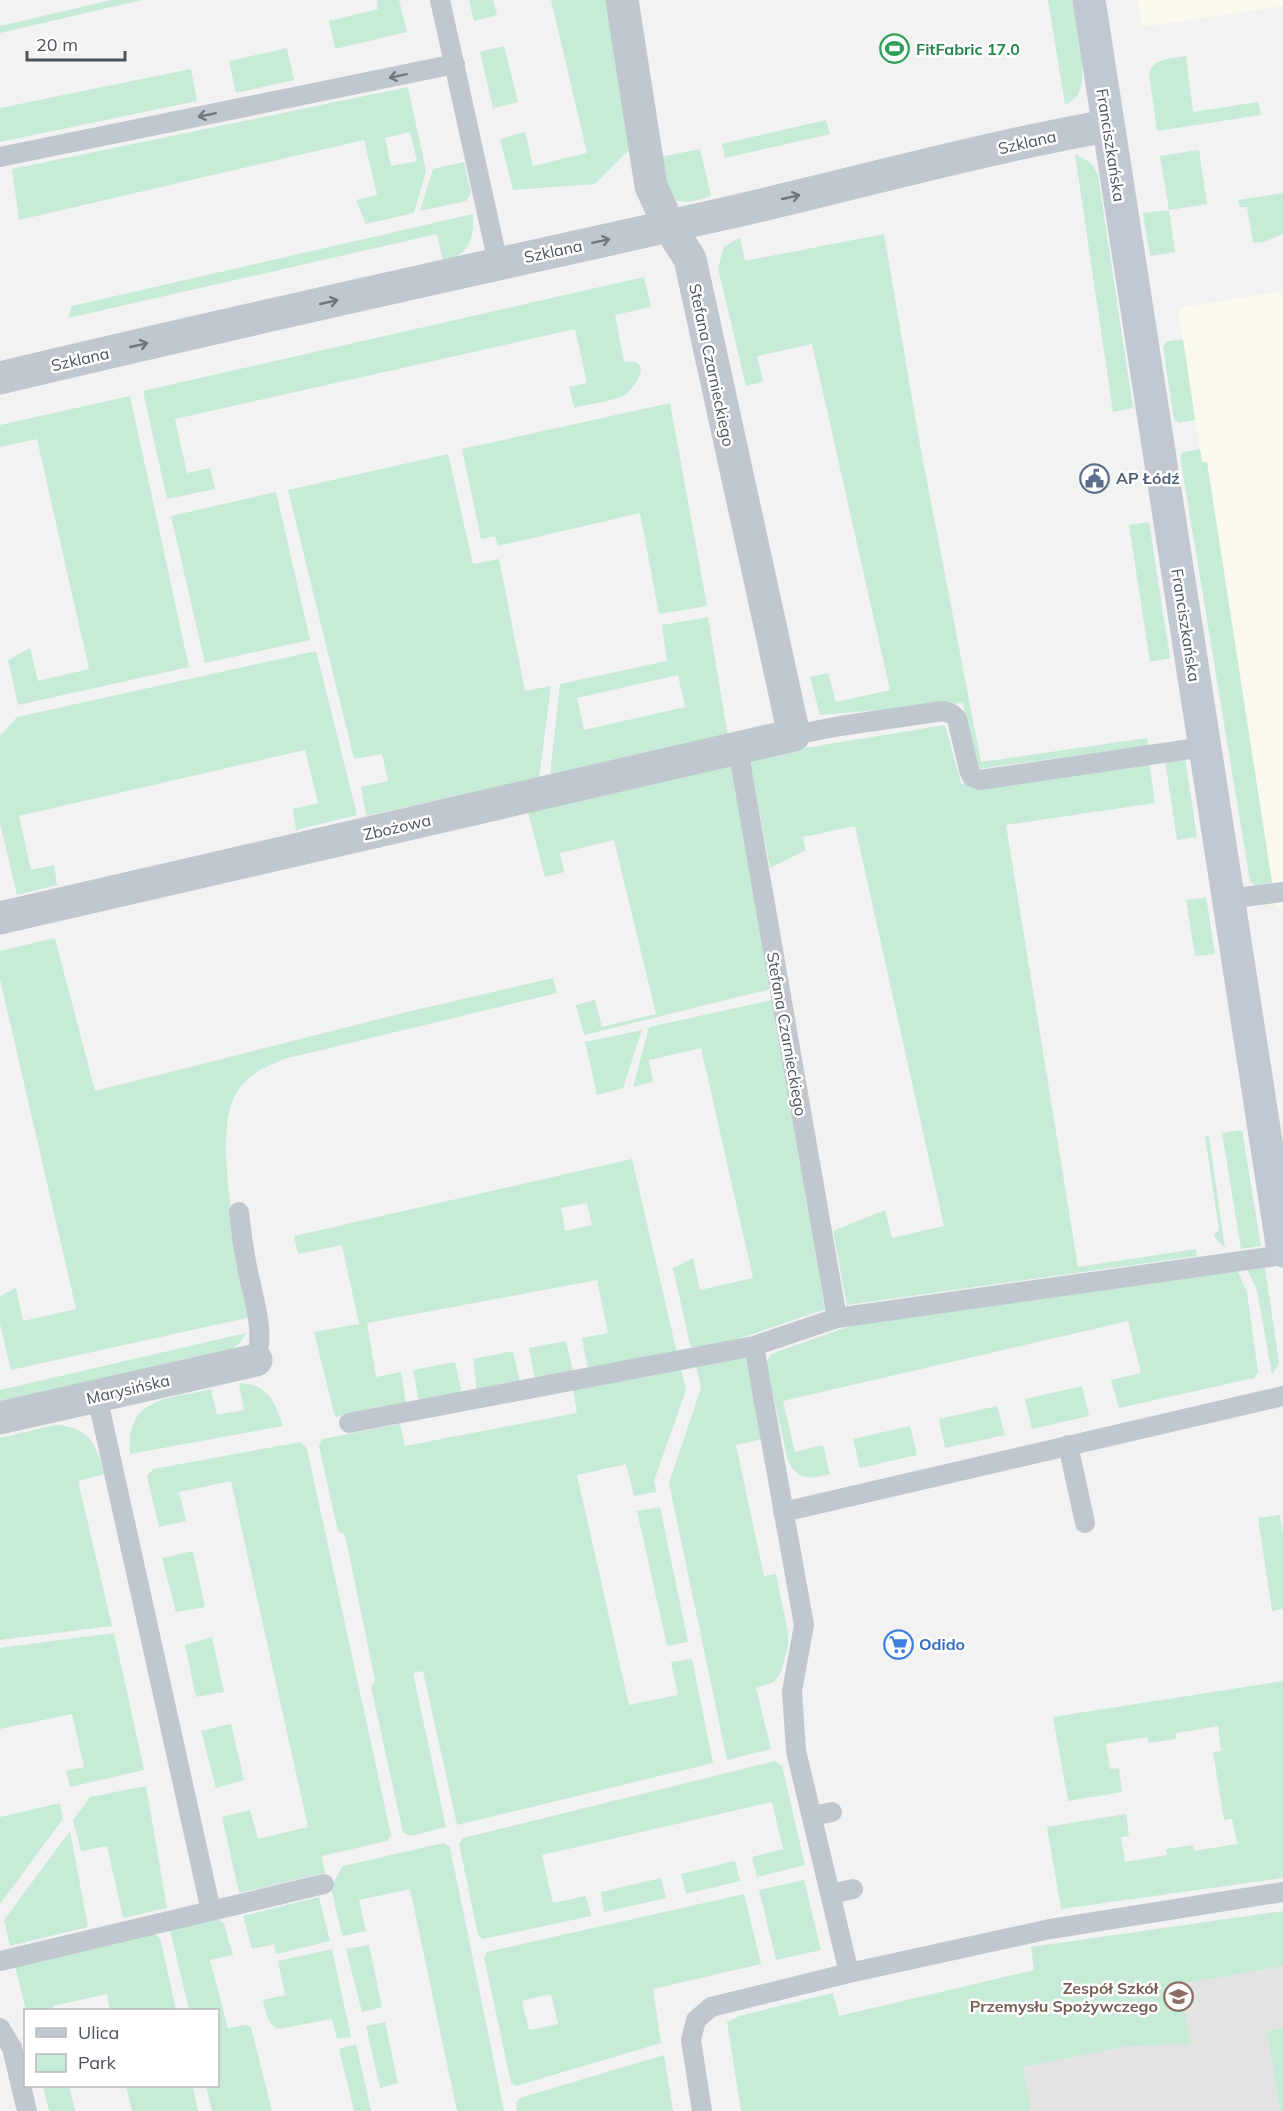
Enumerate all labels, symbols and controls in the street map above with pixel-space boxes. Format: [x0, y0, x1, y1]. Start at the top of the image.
scale bar [27, 24, 124, 62]
text: 20 m [36, 33, 78, 56]
sports icon: FitFabric 17.0 [879, 33, 911, 65]
place label: FitFabric 17.0 [916, 39, 1020, 59]
one-way arrow [388, 71, 408, 82]
street label: Franciszkańska [1092, 87, 1130, 203]
one-way arrow [197, 110, 217, 121]
street label: Szklana [996, 126, 1058, 158]
one-way arrow [781, 191, 800, 203]
one-way arrow [591, 234, 610, 246]
street label: Szklana [522, 235, 584, 267]
street label: Stefana Czarnieckiego [685, 282, 739, 448]
one-way arrow [319, 296, 338, 307]
one-way arrow [129, 339, 148, 351]
street label: Szklana [49, 343, 111, 375]
public building icon: AP Łódź [1079, 462, 1111, 494]
place label: AP Łódź [1116, 468, 1180, 488]
street label: Franciszkańska [1167, 567, 1205, 683]
street label: Zbożowa [361, 810, 433, 844]
street label: Stefana Czarnieckiego [763, 951, 811, 1117]
street label: Marysińska [84, 1370, 172, 1408]
supermarket icon: Odido [882, 1628, 914, 1660]
place label: Odido [919, 1634, 965, 1654]
place label: Zespół Szkół Przemysłu Spożywczego [970, 1978, 1159, 2016]
school or university icon: Zespół Szkół Przemysłu Spożywczego [1163, 1981, 1195, 2013]
legend [24, 2009, 219, 2087]
text: Ulica [78, 2021, 119, 2044]
text: Park [78, 2051, 117, 2074]

